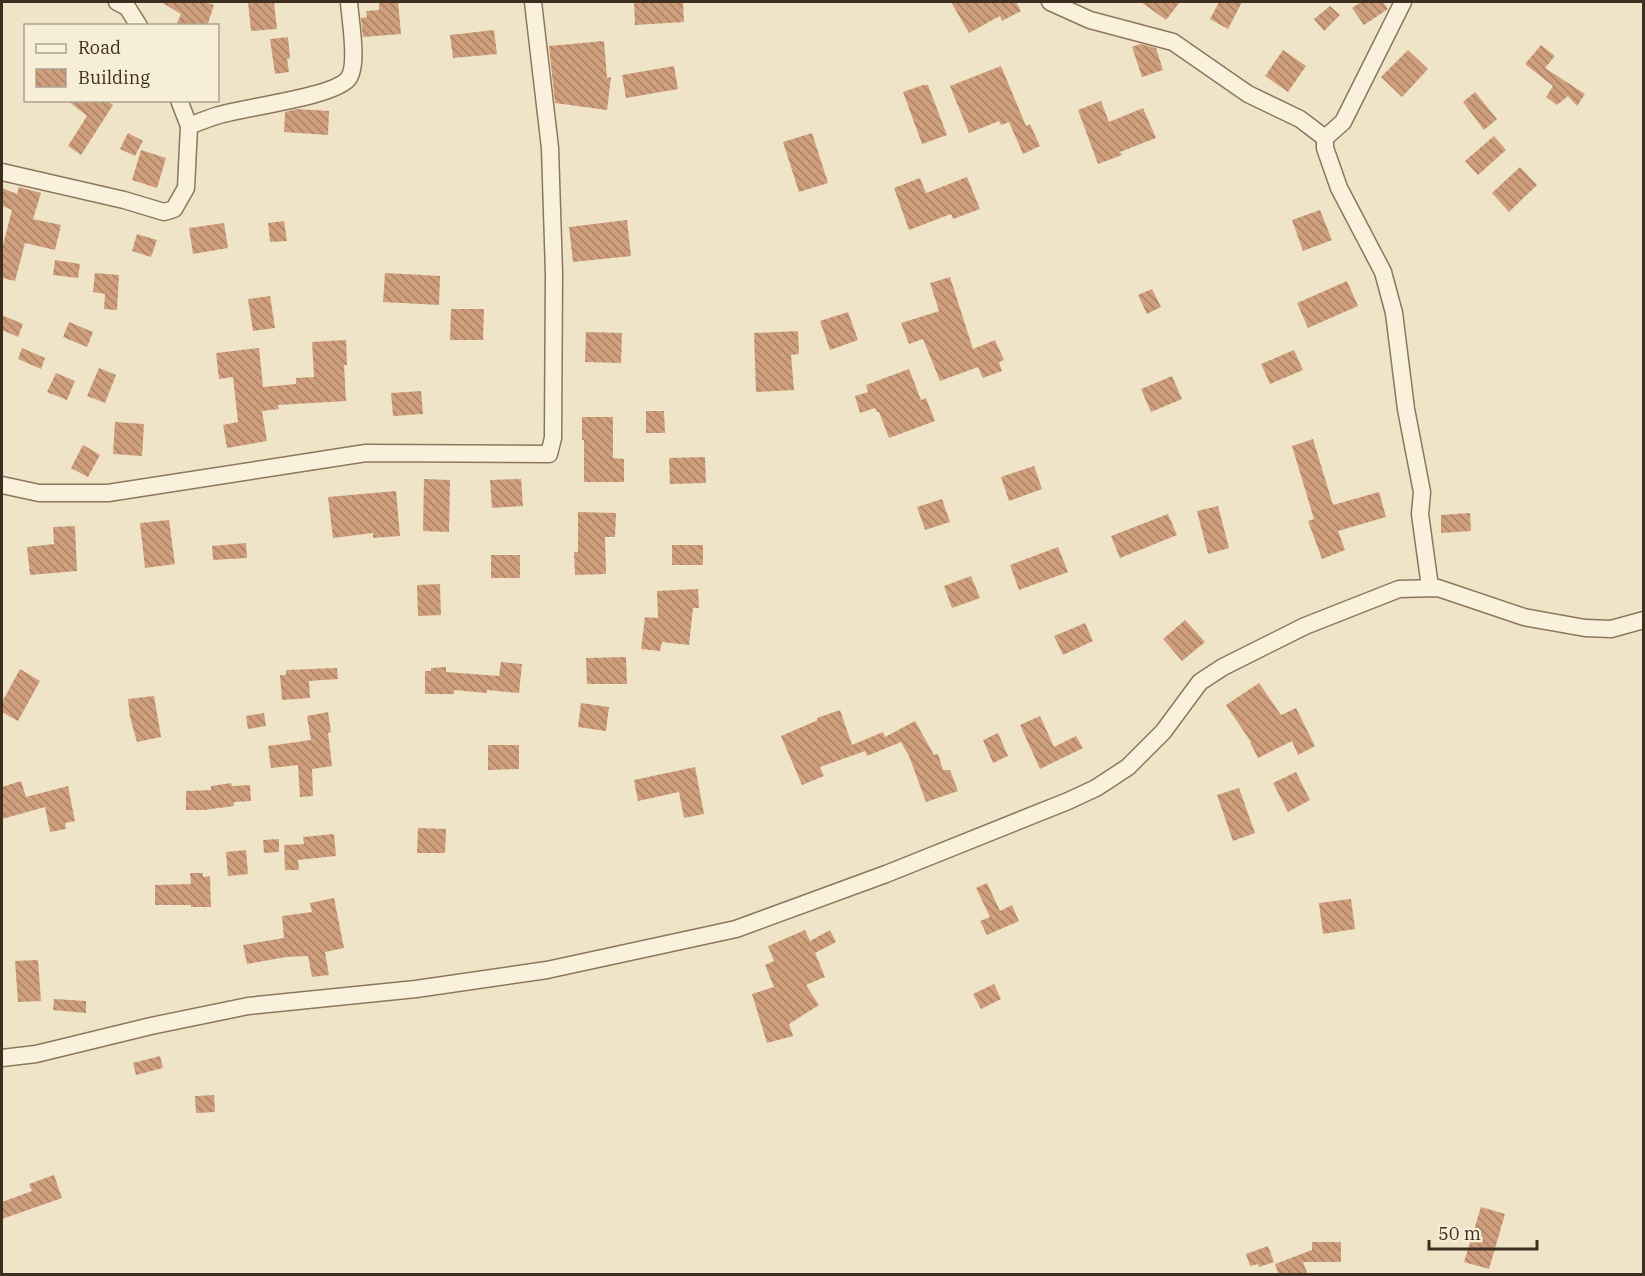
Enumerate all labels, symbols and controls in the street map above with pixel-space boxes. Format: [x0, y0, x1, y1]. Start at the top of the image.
legend [24, 24, 219, 102]
text: Road [78, 36, 121, 59]
text: Building [78, 66, 150, 89]
scale bar [1429, 1213, 1537, 1251]
text: 50 m [1438, 1222, 1481, 1245]

